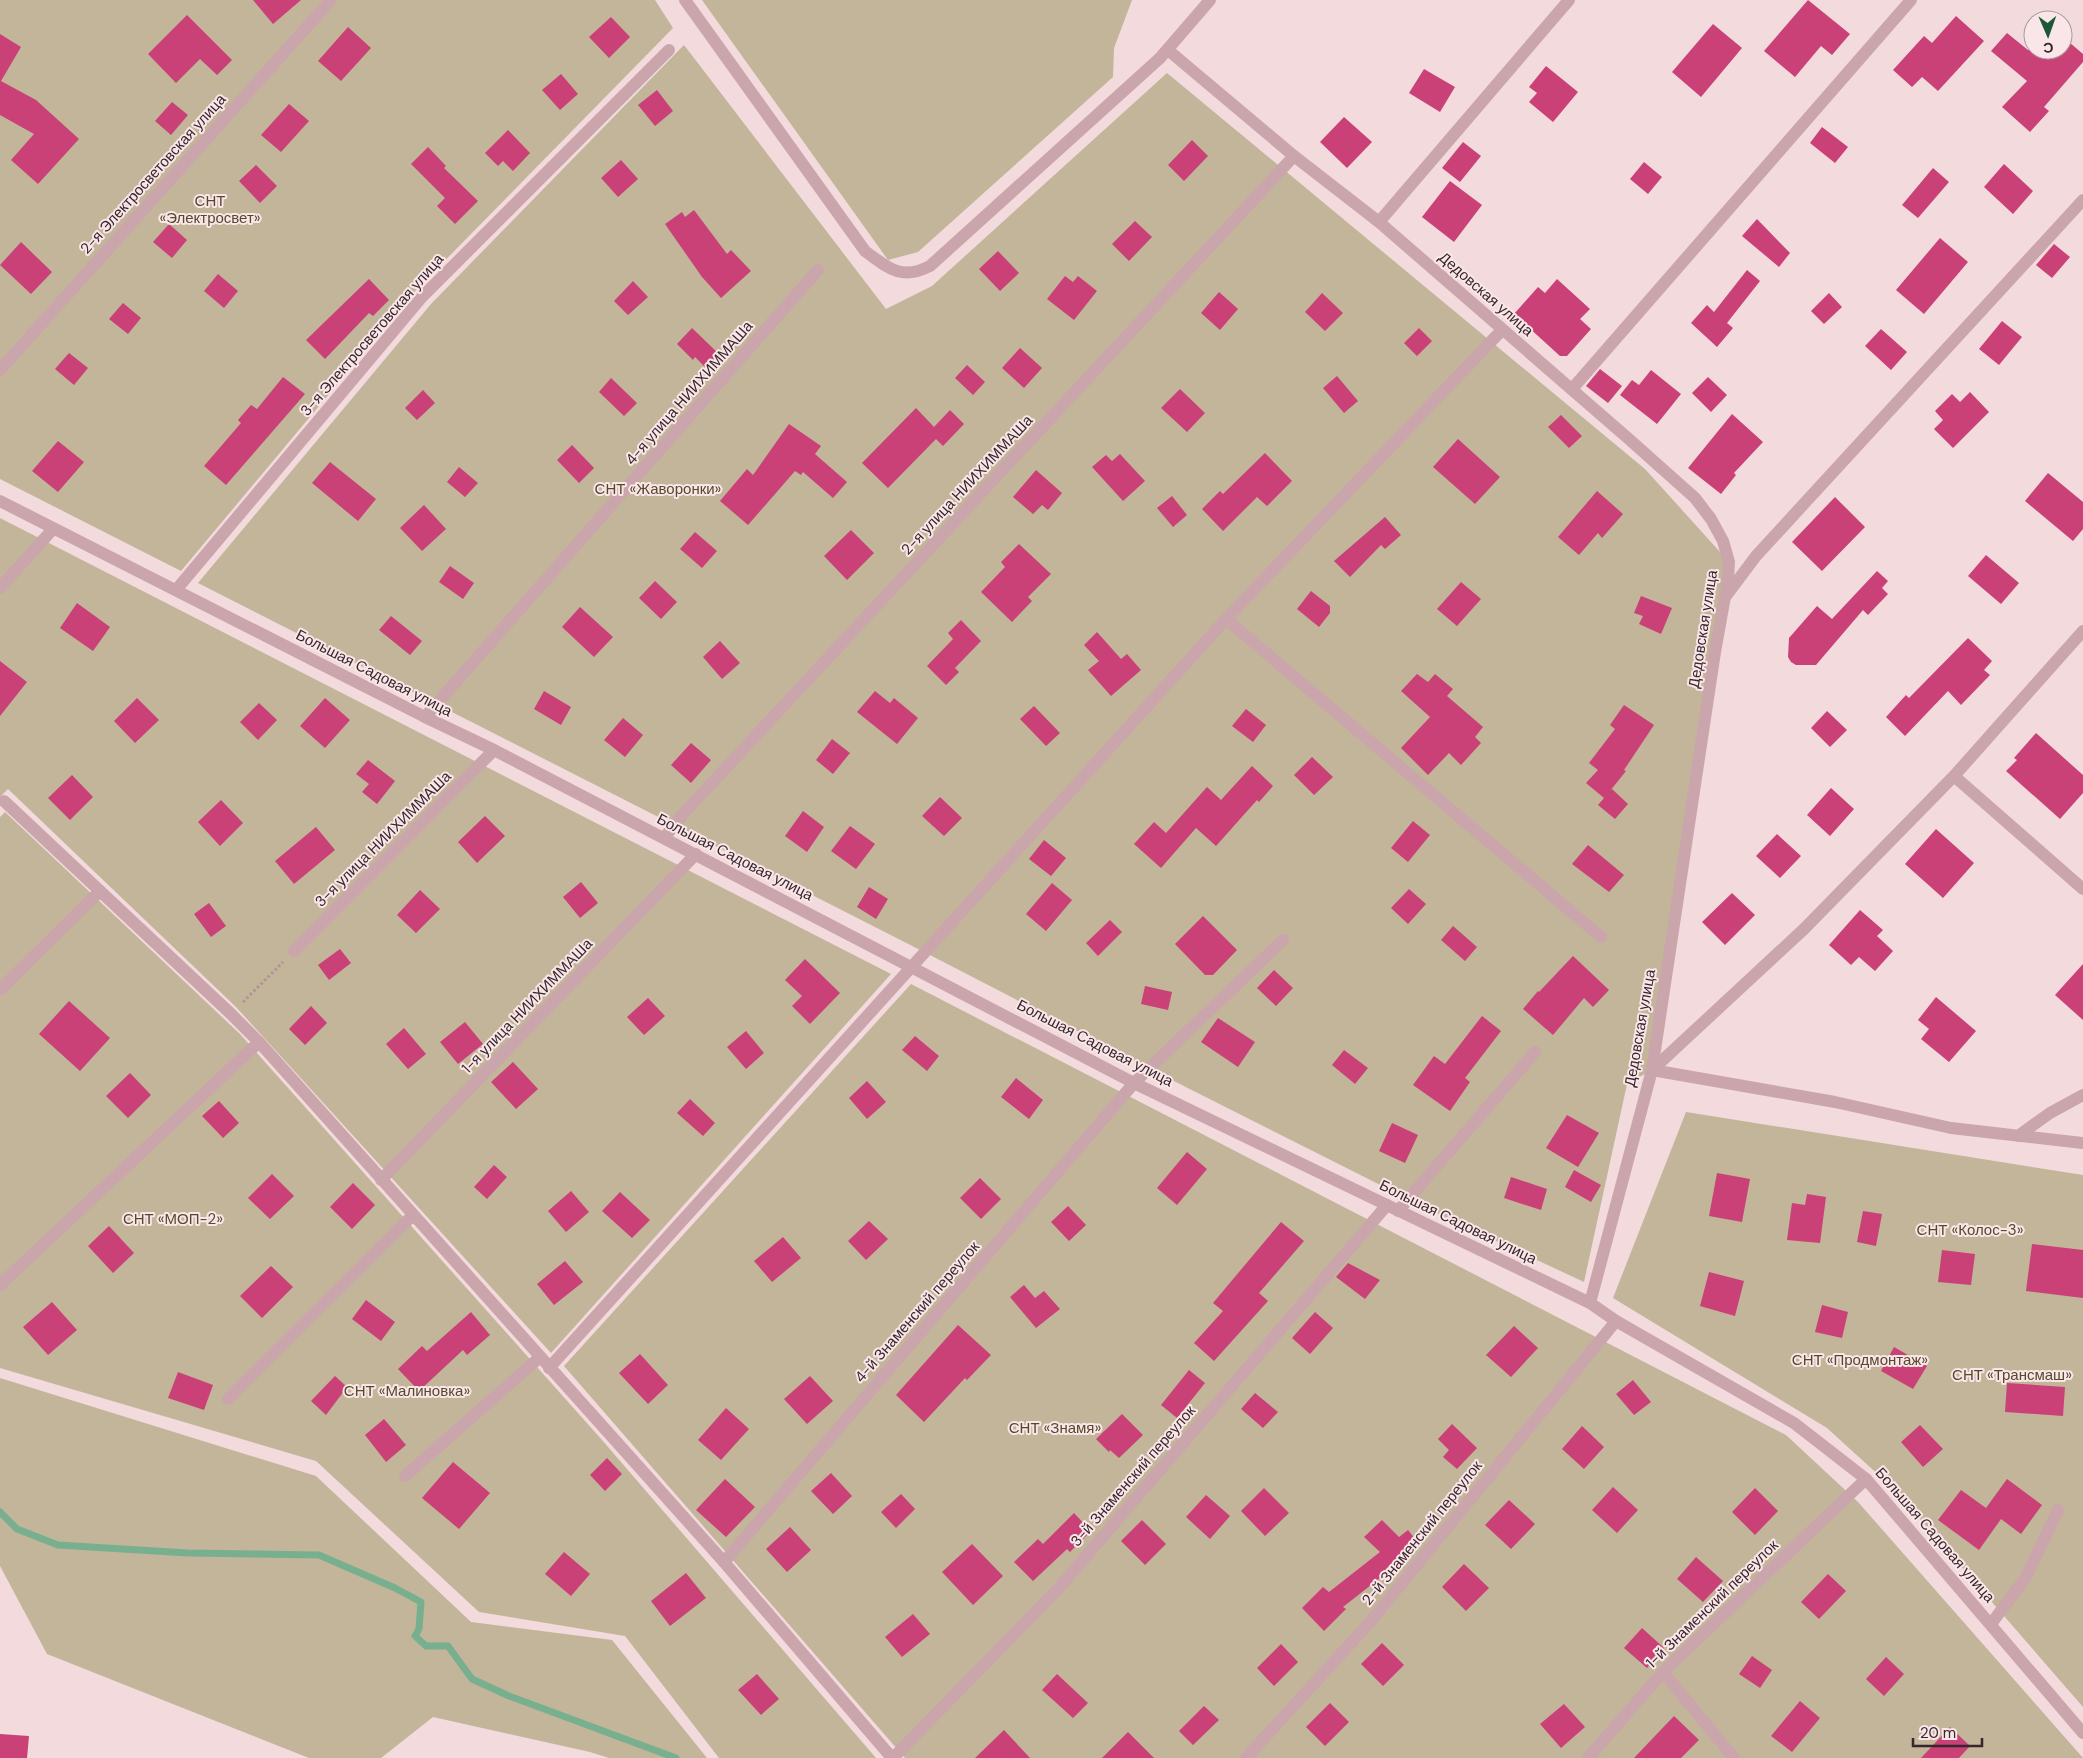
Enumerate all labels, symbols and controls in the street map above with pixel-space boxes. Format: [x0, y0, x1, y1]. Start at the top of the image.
north arrow [2023, 10, 2073, 60]
text: С [2043, 39, 2054, 57]
street label: 2-я Электросветовская улица [76, 89, 231, 258]
park label: СНТ «Электросвет» [159, 191, 261, 228]
street label: Дедовская улица [1434, 247, 1538, 341]
street label: 3-я Электросветовская улица [296, 249, 448, 420]
street label: 4-я улица НИИХИММАШа [621, 316, 758, 469]
street label: 2-я улица НИИХИММАШа [897, 410, 1038, 559]
park label: СНТ «Жаворонки» [595, 479, 722, 499]
street label: Дедовская улица [1684, 568, 1722, 689]
street label: Большая Садовая улица [292, 625, 456, 721]
street label: 3-я улица НИИХИММАШа [311, 766, 456, 911]
street label: Большая Садовая улица [653, 809, 817, 905]
street label: 1-я улица НИИХИММАШа [457, 934, 597, 1078]
street label: Дедовская улица [1620, 967, 1660, 1088]
street label: Большая Садовая улица [1013, 995, 1177, 1091]
street label: Большая Садовая улица [1376, 1175, 1541, 1269]
park label: СНТ «МОП-2» [123, 1209, 223, 1229]
park label: СНТ «Колос-3» [1917, 1220, 2024, 1240]
street label: 4-й Знаменский переулок [850, 1237, 984, 1387]
park label: СНТ «Продмонтаж» [1792, 1350, 1928, 1370]
park label: СНТ «Трансмаш» [1952, 1365, 2072, 1385]
park label: СНТ «Малиновка» [344, 1381, 470, 1401]
street label: 3-й Знаменский переулок [1066, 1401, 1200, 1551]
park label: СНТ «Знамя» [1009, 1418, 1101, 1438]
street label: 2-й Знаменский переулок [1357, 1456, 1487, 1609]
street label: Большая Садовая улица [1871, 1463, 2000, 1607]
street label: 1-й Знаменский переулок [1642, 1535, 1783, 1673]
scale bar [1913, 1716, 1982, 1748]
text: 20 m [1920, 1723, 1956, 1743]

